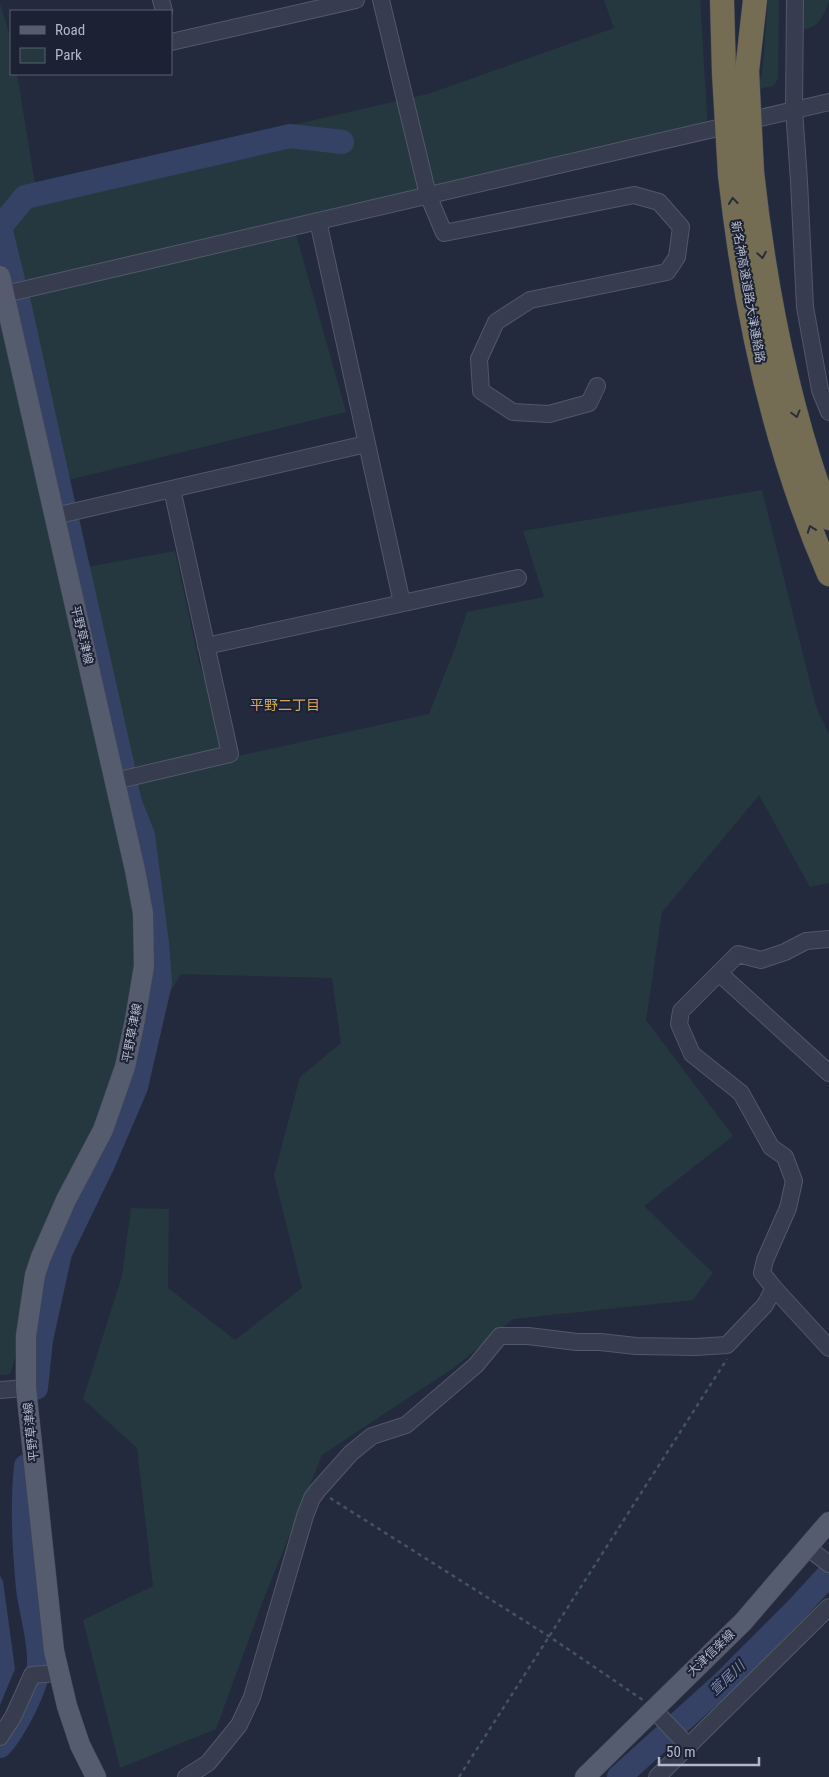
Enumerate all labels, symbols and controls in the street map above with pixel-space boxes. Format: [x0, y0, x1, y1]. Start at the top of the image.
legend [10, 10, 172, 75]
text: Road [55, 21, 85, 39]
text: Park [55, 46, 82, 64]
one-way arrow [728, 197, 739, 205]
street label: 新名神高速道路大津連絡路 [729, 220, 767, 364]
one-way arrow [756, 252, 767, 260]
one-way arrow [790, 410, 801, 419]
one-way arrow [807, 525, 817, 533]
street label: 平野草津線 [68, 604, 96, 666]
district label: 平野二丁目 [250, 697, 320, 713]
street label: 平野草津線 [119, 1002, 145, 1064]
street label: 平野草津線 [21, 1401, 41, 1463]
street label: 大津信楽線 [685, 1627, 737, 1679]
water label: 萱尾川 [706, 1656, 749, 1698]
scale bar [659, 1734, 759, 1766]
text: 50 m [666, 1743, 696, 1761]

